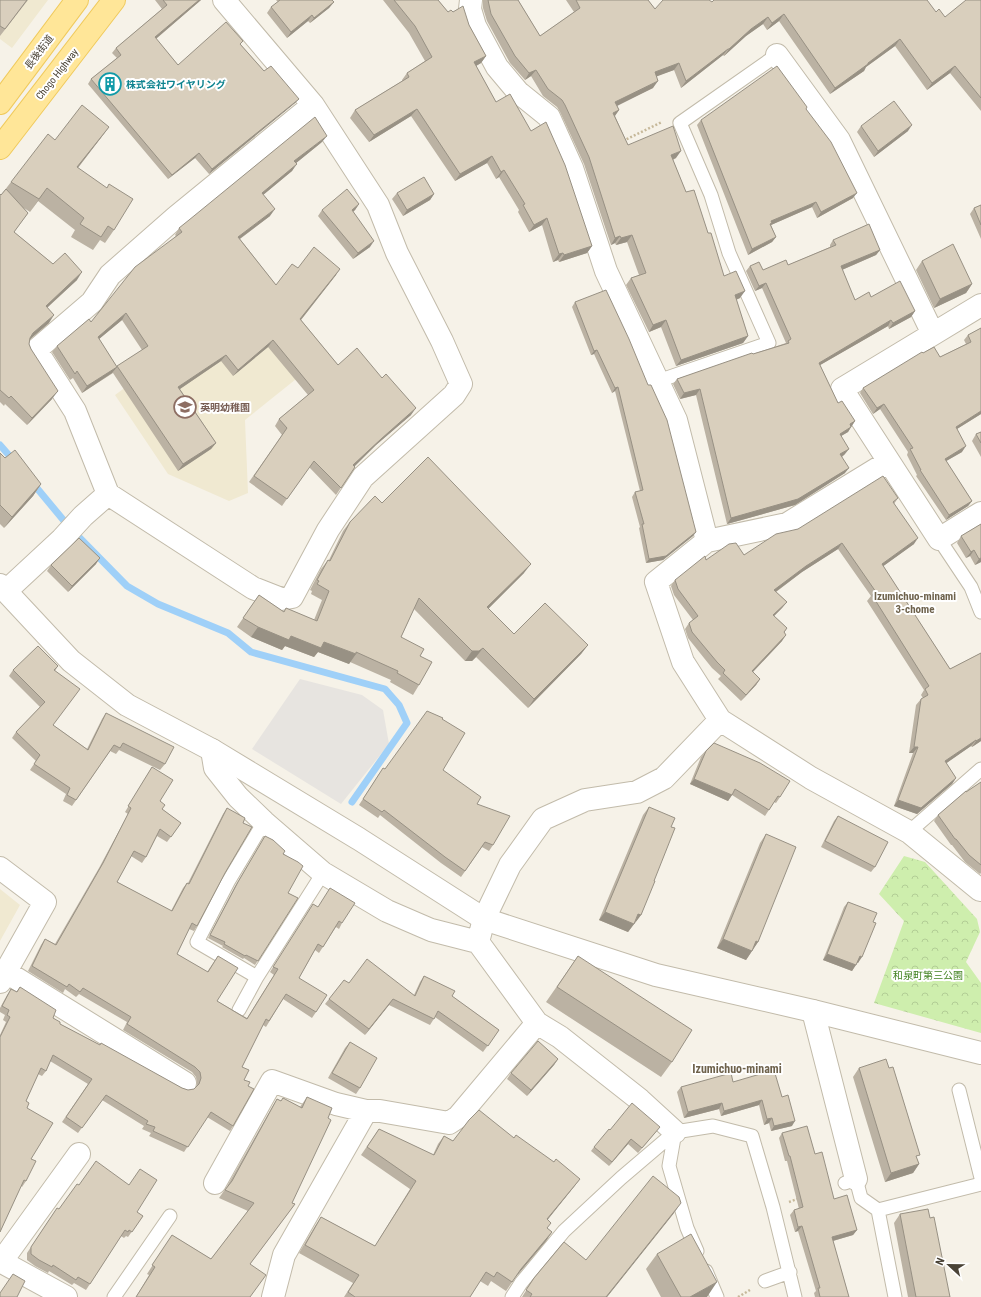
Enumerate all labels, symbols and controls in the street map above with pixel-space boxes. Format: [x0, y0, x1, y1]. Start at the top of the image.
street label: 長後街道 [23, 33, 55, 71]
street label: Chogo Highway [34, 46, 80, 102]
building icon: 株式会社ワイヤリング [97, 71, 123, 97]
place label: 株式会社ワイヤリング [126, 79, 226, 90]
school or university icon: 英明幼稚園 [172, 394, 198, 420]
place label: 英明幼稚園 [200, 402, 250, 413]
district label: Izumichuo-minami 3-chome [874, 590, 956, 616]
park label: 和泉町第三公園 [893, 970, 963, 981]
district label: Izumichuo-minami [692, 1062, 782, 1076]
north arrow [929, 1245, 969, 1285]
text: N [933, 1256, 948, 1267]

